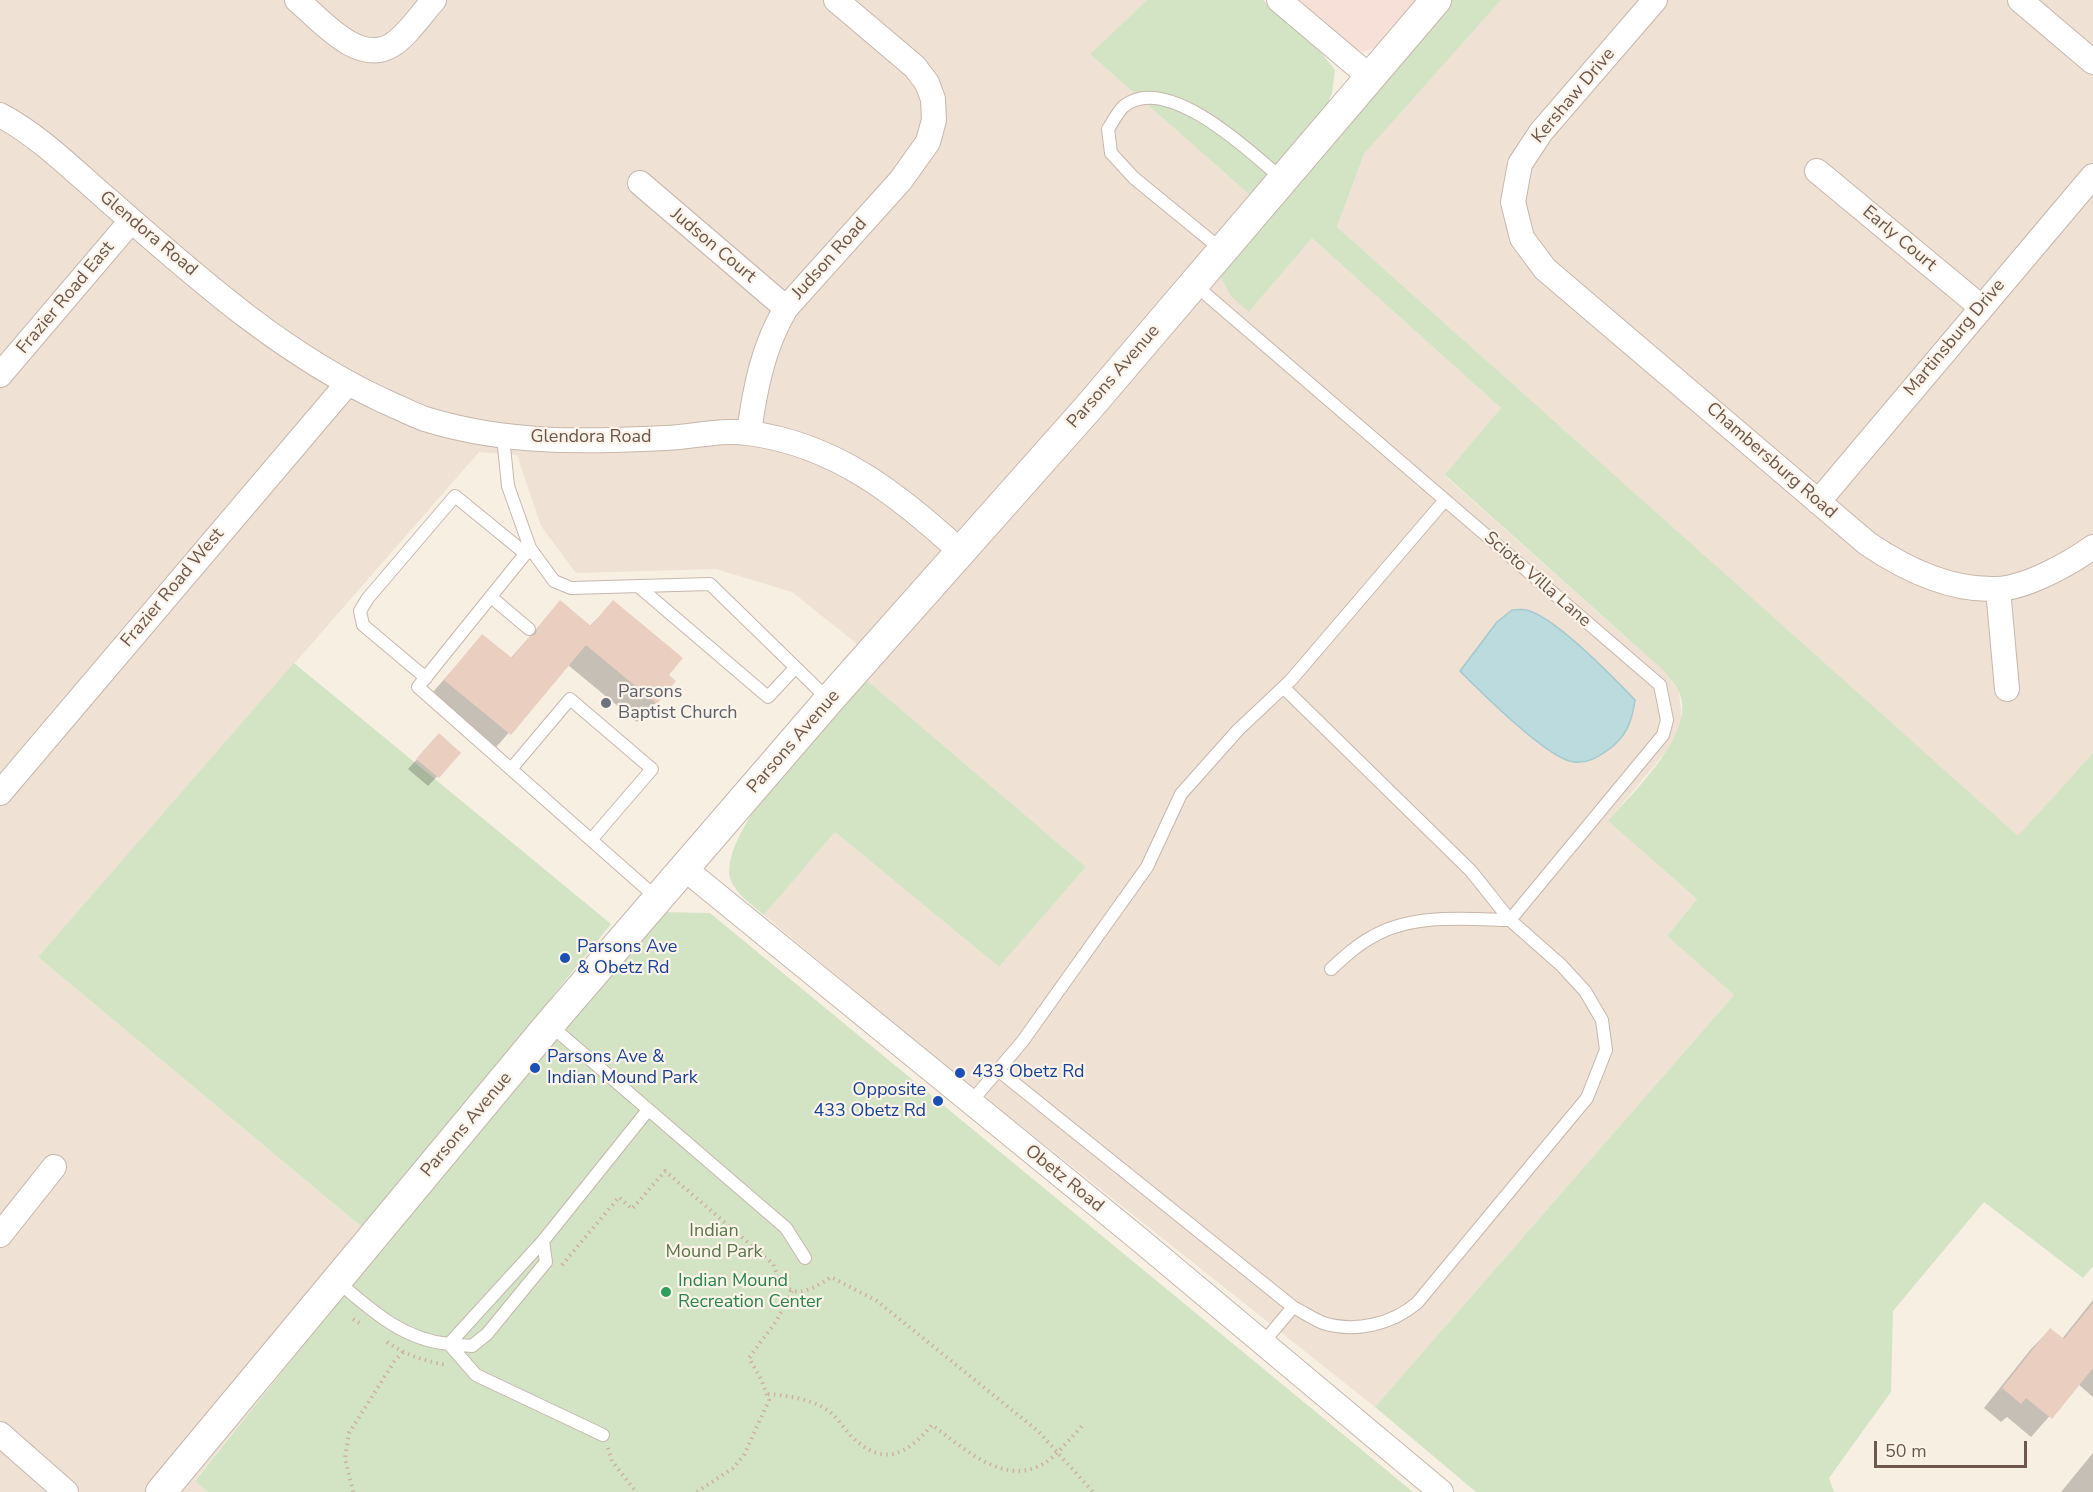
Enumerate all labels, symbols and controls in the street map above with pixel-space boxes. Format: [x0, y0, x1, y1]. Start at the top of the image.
street label: Kershaw Drive [1528, 44, 1620, 148]
street label: Glendora Road [95, 187, 201, 281]
street label: Early Court [1858, 202, 1940, 276]
street label: Judson Court [666, 204, 760, 288]
street label: Judson Road [788, 214, 872, 304]
street label: Frazier Road East [13, 237, 119, 359]
street label: Martinsburg Drive [1900, 275, 2010, 401]
street label: Parsons Avenue [1063, 321, 1165, 433]
street label: Chambersburg Road [1701, 398, 1841, 524]
street label: Glendora Road [530, 427, 652, 449]
street label: Frazier Road West [117, 524, 229, 652]
street label: Scioto Villa Lane [1479, 528, 1595, 632]
place label: Parsons Baptist Church [618, 682, 737, 724]
street label: Parsons Avenue [743, 686, 845, 798]
marker: Parsons Baptist Church [599, 696, 613, 710]
place label: Parsons Ave & Obetz Rd [577, 937, 677, 980]
marker: Parsons Ave & Obetz Rd [558, 951, 572, 965]
place label: Parsons Ave & Indian Mound Park [547, 1047, 698, 1090]
marker: Parsons Ave & Indian Mound Park [528, 1061, 542, 1075]
place label: 433 Obetz Rd [972, 1062, 1084, 1084]
marker: 433 Obetz Rd [953, 1066, 967, 1080]
street label: Parsons Avenue [417, 1068, 517, 1182]
place label: Opposite 433 Obetz Rd [814, 1080, 926, 1122]
marker: Opposite 433 Obetz Rd [931, 1094, 945, 1108]
street label: Obetz Road [1020, 1141, 1108, 1217]
park label: Indian Mound Park [666, 1221, 762, 1264]
place label: Indian Mound Recreation Center [678, 1271, 822, 1314]
marker: Indian Mound Recreation Center [659, 1285, 673, 1299]
scale bar [1877, 1429, 2030, 1467]
text: 50 m [1885, 1439, 1927, 1463]

